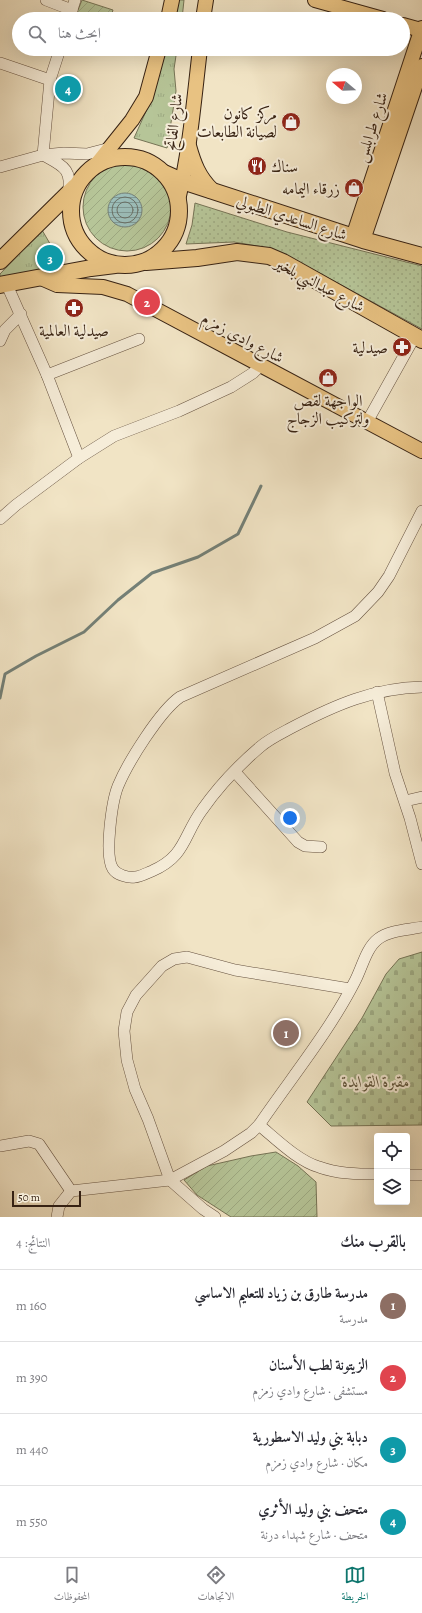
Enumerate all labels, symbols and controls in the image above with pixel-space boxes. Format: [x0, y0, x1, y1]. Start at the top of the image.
search box [12, 12, 410, 56]
icon: search [26, 23, 48, 45]
text: ابحث هنا [58, 23, 101, 43]
north arrow [326, 68, 362, 104]
pin: 4 [55, 74, 81, 104]
street label: شارع طرابلس [350, 89, 396, 166]
street label: شارع الفاتح [160, 92, 190, 152]
place label: مركز كانون لصيانة الطابعات [197, 103, 277, 143]
shop icon: مركز كانون لصيانة الطابعات [280, 111, 302, 133]
restaurant icon: سناك [246, 155, 268, 177]
place label: سناك [271, 156, 298, 178]
shop icon: زرقاء اليمامه [343, 177, 365, 199]
place label: زرقاء اليمامه [282, 178, 340, 200]
street label: شارع الساعدي الطبولي [233, 190, 350, 248]
pin: 3 [37, 243, 63, 273]
street label: شارع عبدالنبي بلخير [267, 251, 368, 321]
pin: 2 [134, 287, 160, 317]
pharmacy icon: صيدلية العالمية [63, 297, 85, 319]
street label: شارع وادي زمزم [196, 307, 287, 371]
place label: صيدلية العالمية [39, 320, 109, 342]
pharmacy icon: صيدلية [391, 336, 413, 358]
place label: صيدلية [353, 337, 388, 359]
shop icon: الواجهة لقص ولتركيب الزجاج [317, 367, 339, 389]
place label: الواجهة لقص ولتركيب الزجاج [287, 390, 369, 433]
your location [280, 808, 300, 828]
pin: 1 [273, 1018, 299, 1048]
park label: مقبرة القوايدة [341, 1071, 410, 1093]
map controls [374, 1133, 410, 1205]
button: locate [374, 1133, 410, 1169]
button: layers [374, 1169, 410, 1205]
scale bar [12, 1189, 81, 1208]
text: 50 m [18, 1190, 40, 1205]
text: بالقرب منك [340, 1230, 406, 1253]
text: النتائج: 4 [16, 1234, 50, 1251]
text: مدرسة طارق بن زياد للتعليم الاساسي [194, 1283, 368, 1303]
text: 160 m [16, 1297, 47, 1314]
text: 1 [391, 1297, 395, 1314]
text: مدرسة [339, 1310, 368, 1327]
text: الزيتونة لطب الأسنان [269, 1355, 368, 1375]
text: 390 m [16, 1369, 48, 1386]
text: 2 [390, 1369, 396, 1386]
text: مستشفى · شارع وادي زمزم [252, 1382, 368, 1399]
text: دبابة بني وليد الاسطورية [253, 1427, 368, 1447]
text: 440 m [16, 1441, 48, 1458]
text: 3 [390, 1441, 396, 1458]
text: مكان · شارع وادي زمزم [265, 1454, 368, 1471]
text: متحف بني وليد الأثري [258, 1499, 368, 1519]
text: 550 m [16, 1513, 48, 1530]
text: 4 [390, 1513, 396, 1530]
text: متحف · شارع شهداء درنة [261, 1526, 368, 1543]
tab: المحفوظات [54, 1564, 90, 1607]
tab: الاتجاهات [197, 1564, 234, 1607]
tab: الخريطة [342, 1564, 368, 1607]

